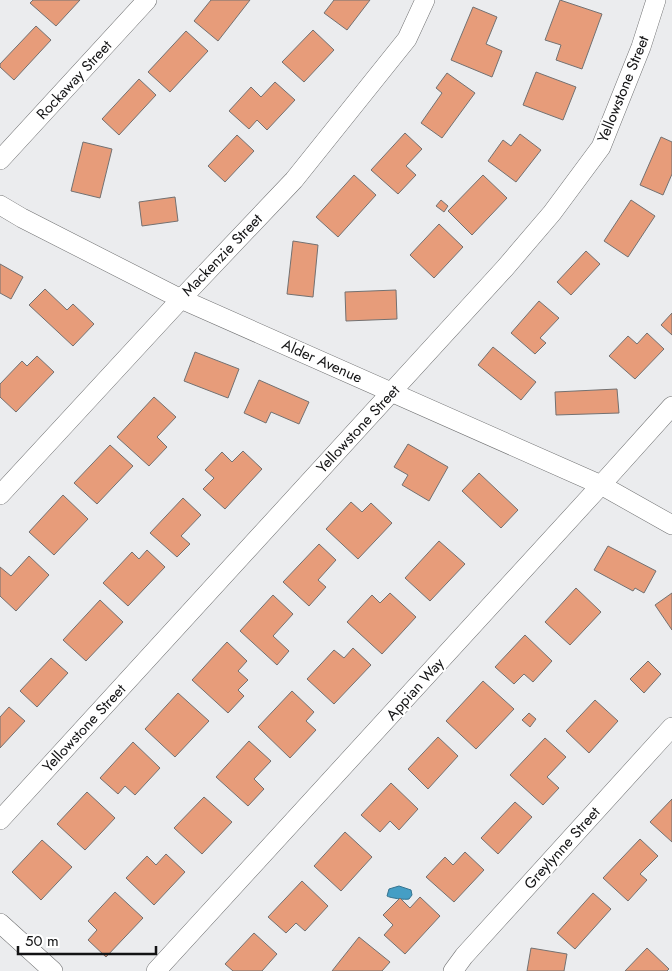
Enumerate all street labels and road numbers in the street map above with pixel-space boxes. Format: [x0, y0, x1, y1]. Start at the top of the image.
street label: Yellowstone Street [592, 32, 655, 146]
street label: Rockaway Street [31, 35, 117, 125]
street label: Mackenzie Street [177, 208, 267, 301]
street label: Alder Avenue [278, 333, 366, 389]
street label: Yellowstone Street [311, 380, 405, 478]
street label: Appian Way [381, 653, 449, 725]
street label: Yellowstone Street [37, 679, 131, 777]
street label: Greylynne Street [519, 802, 605, 894]

